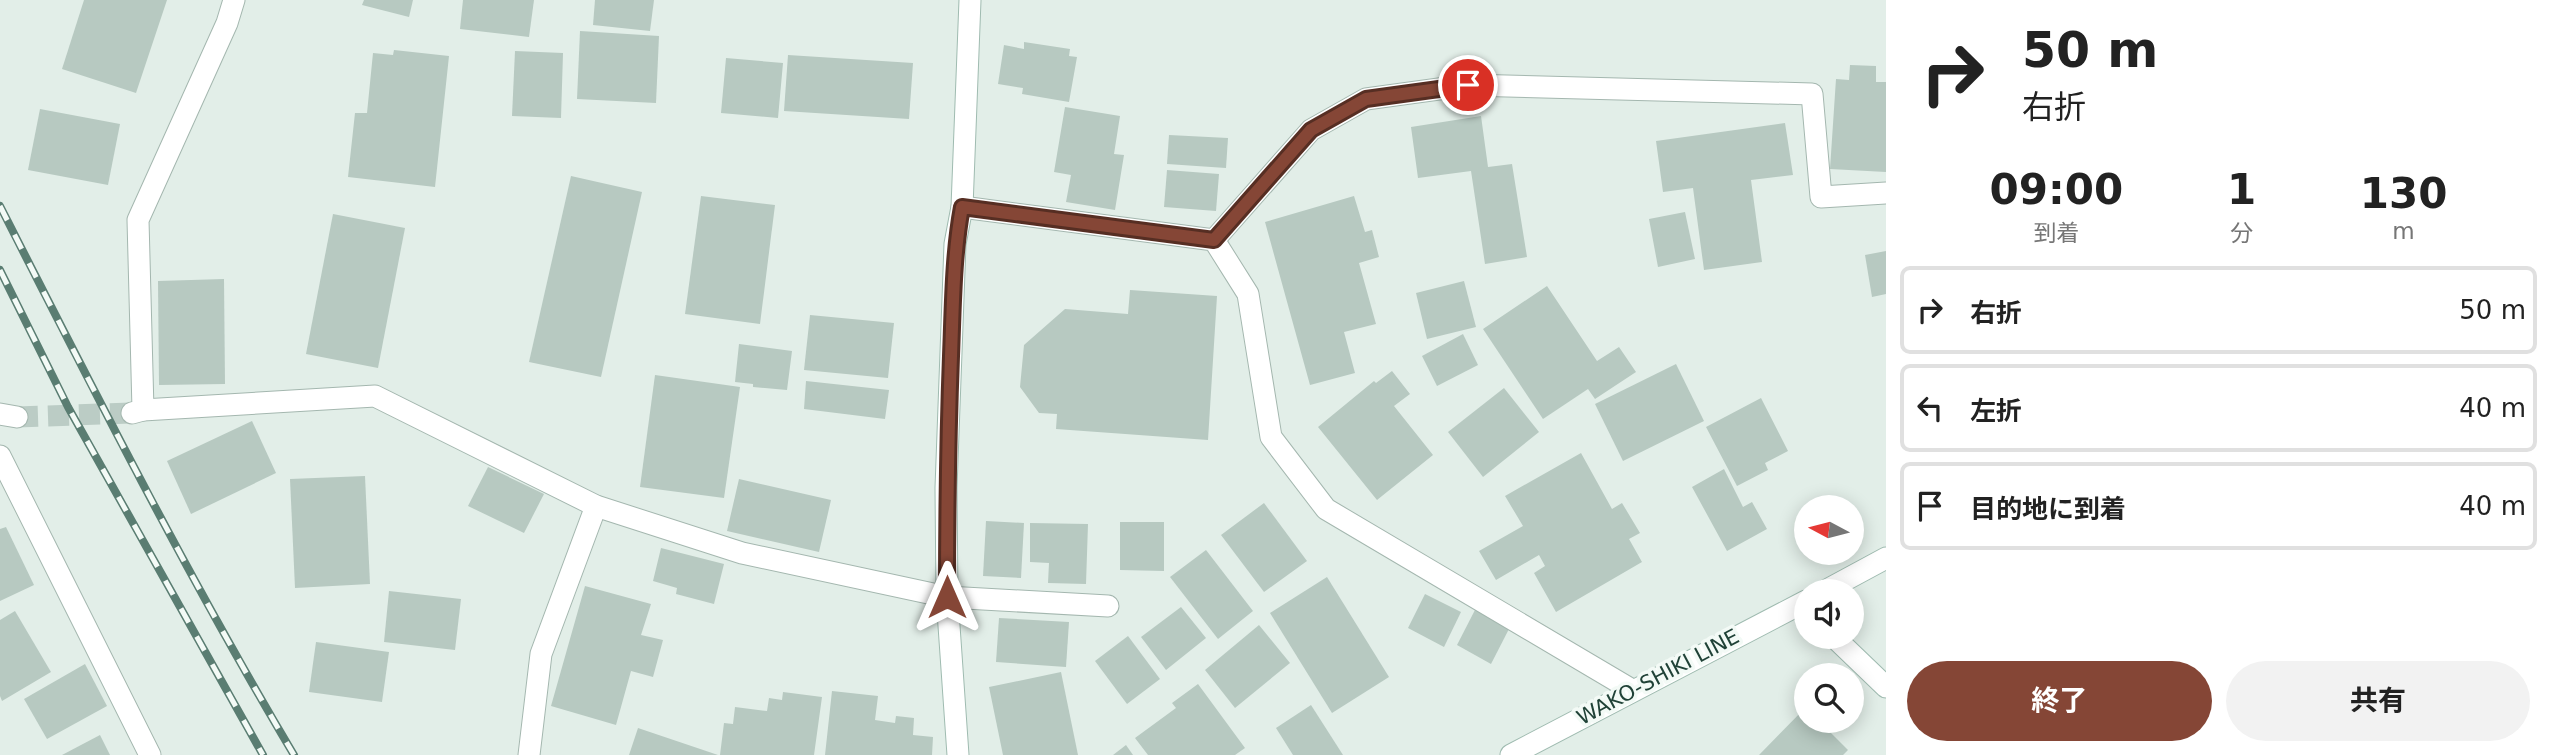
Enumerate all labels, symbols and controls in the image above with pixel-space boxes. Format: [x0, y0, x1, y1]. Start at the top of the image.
text: 50 m [2022, 22, 2158, 79]
icon: right [1907, 28, 1998, 119]
pin [1438, 55, 1498, 115]
icon: arrive [1449, 66, 1487, 104]
text: 右折 [2022, 88, 2086, 126]
text: 09:00 [1990, 165, 2123, 214]
text: 1 [2227, 165, 2256, 214]
text: 130 [2360, 169, 2447, 218]
text: m [2392, 218, 2415, 244]
text: 到着 [2033, 220, 2079, 246]
text: 分 [2230, 220, 2253, 246]
icon: right [1911, 291, 1949, 329]
text: 50 m [2459, 295, 2526, 325]
text: 右折 [1970, 298, 2022, 328]
icon: left [1911, 389, 1949, 427]
text: 40 m [2459, 393, 2526, 423]
text: 左折 [1970, 396, 2022, 426]
icon: arrive [1911, 487, 1949, 525]
text: 40 m [2459, 491, 2526, 521]
text: 目的地に到着 [1970, 494, 2126, 524]
north arrow [1794, 495, 1864, 565]
map controls [1794, 495, 1864, 733]
position arrow [910, 560, 984, 634]
button: sound [1794, 579, 1864, 649]
street label: WAKO-SHIKI LINE [1573, 624, 1743, 730]
button: 終了 [1907, 661, 2212, 741]
button: 共有 [2226, 661, 2530, 741]
button: search [1794, 663, 1864, 733]

